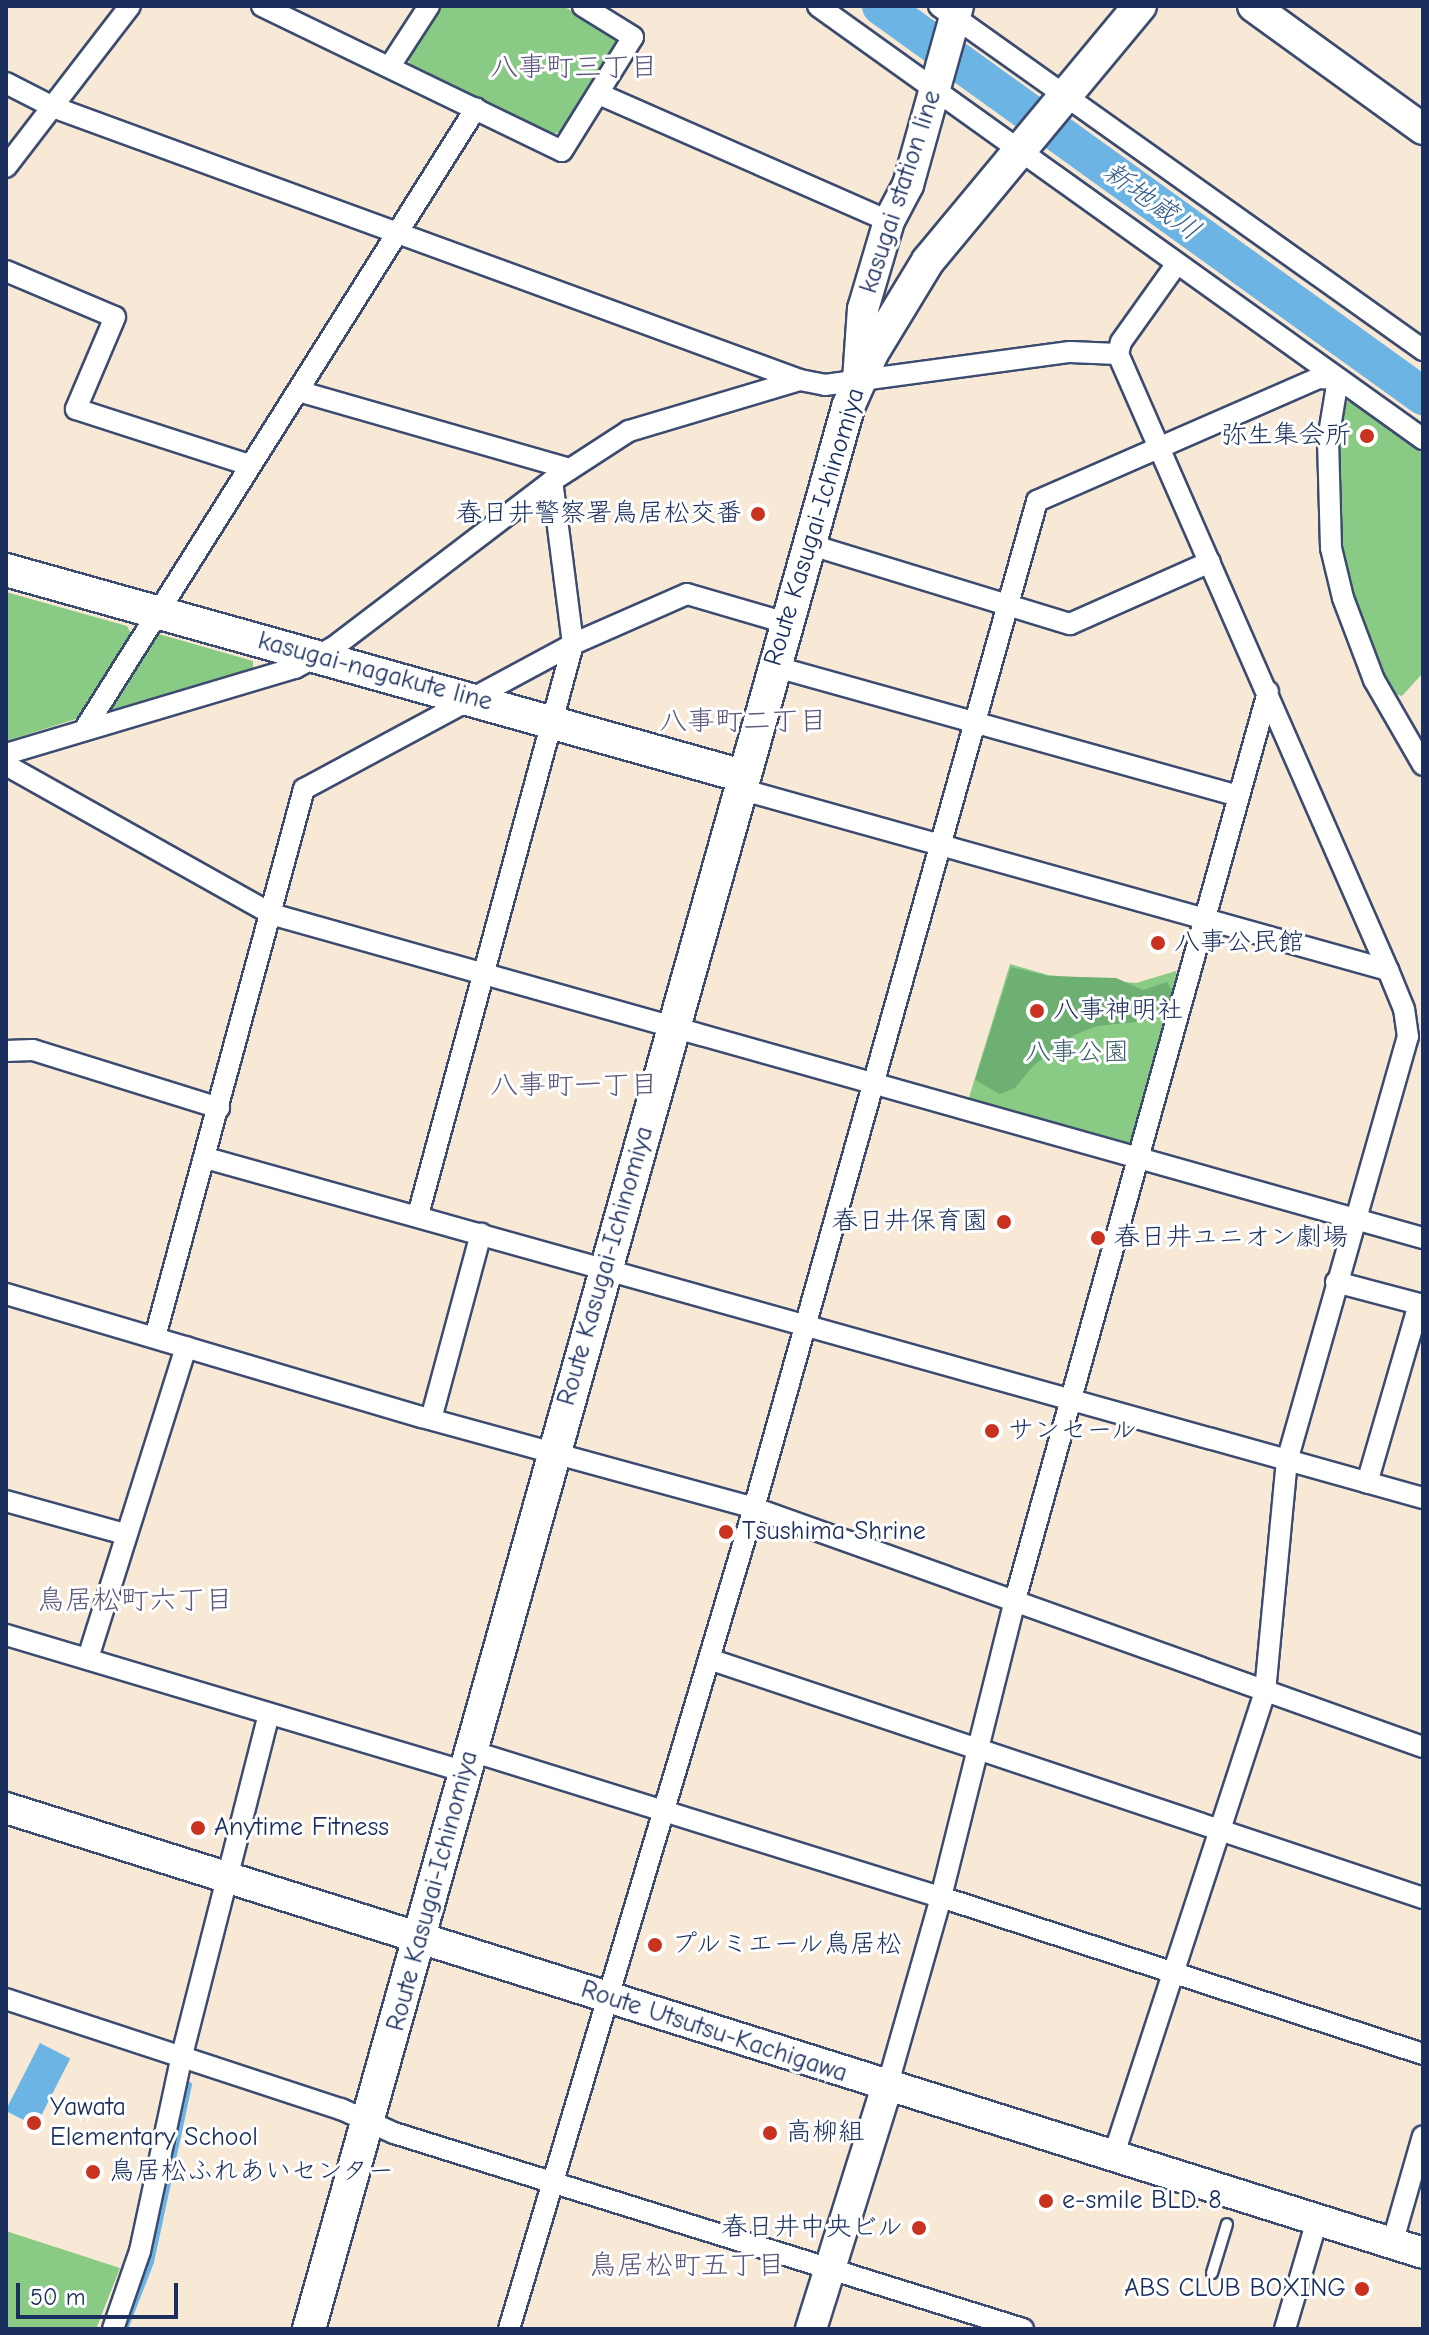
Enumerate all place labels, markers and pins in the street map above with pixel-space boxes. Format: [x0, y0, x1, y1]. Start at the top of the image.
place label: 弥生集会所 [1221, 420, 1351, 452]
marker: 弥生集会所 [1358, 427, 1376, 445]
place label: 春日井警察署鳥居松交番 [456, 498, 742, 530]
marker: 春日井警察署鳥居松交番 [749, 505, 767, 523]
place label: 八事公民館 [1174, 927, 1304, 959]
marker: 八事公民館 [1149, 934, 1167, 952]
place label: 八事神明社 [1053, 995, 1183, 1027]
marker: 八事神明社 [1028, 1002, 1046, 1020]
place label: 春日井保育園 [832, 1206, 988, 1238]
marker: 春日井保育園 [995, 1213, 1013, 1231]
place label: 春日井ユニオン劇場 [1114, 1222, 1348, 1254]
marker: 春日井ユニオン劇場 [1089, 1229, 1107, 1247]
place label: サンセール [1008, 1415, 1138, 1447]
marker: サンセール [983, 1422, 1001, 1440]
place label: Tsushima Shrine [742, 1516, 926, 1548]
marker: Tsushima Shrine [717, 1523, 735, 1541]
place label: Anytime Fitness [214, 1812, 389, 1844]
marker: Anytime Fitness [189, 1819, 207, 1837]
place label: プルミエール鳥居松 [671, 1929, 905, 1961]
marker: プルミエール鳥居松 [646, 1936, 664, 1954]
place label: Yawata Elementary School [50, 2092, 258, 2154]
marker: Yawata Elementary School [25, 2114, 43, 2132]
place label: 高柳組 [786, 2117, 864, 2149]
marker: 高柳組 [761, 2124, 779, 2142]
place label: 鳥居松ふれあいセンター [109, 2156, 395, 2188]
marker: 鳥居松ふれあいセンター [84, 2163, 102, 2181]
place label: e-smile BLD. 8 [1062, 2185, 1222, 2217]
marker: e-smile BLD. 8 [1037, 2192, 1055, 2210]
place label: 春日井中央ビル [721, 2212, 903, 2244]
marker: 春日井中央ビル [910, 2219, 928, 2237]
place label: ABS CLUB BOXING [1124, 2273, 1346, 2305]
marker: ABS CLUB BOXING [1353, 2280, 1371, 2298]

